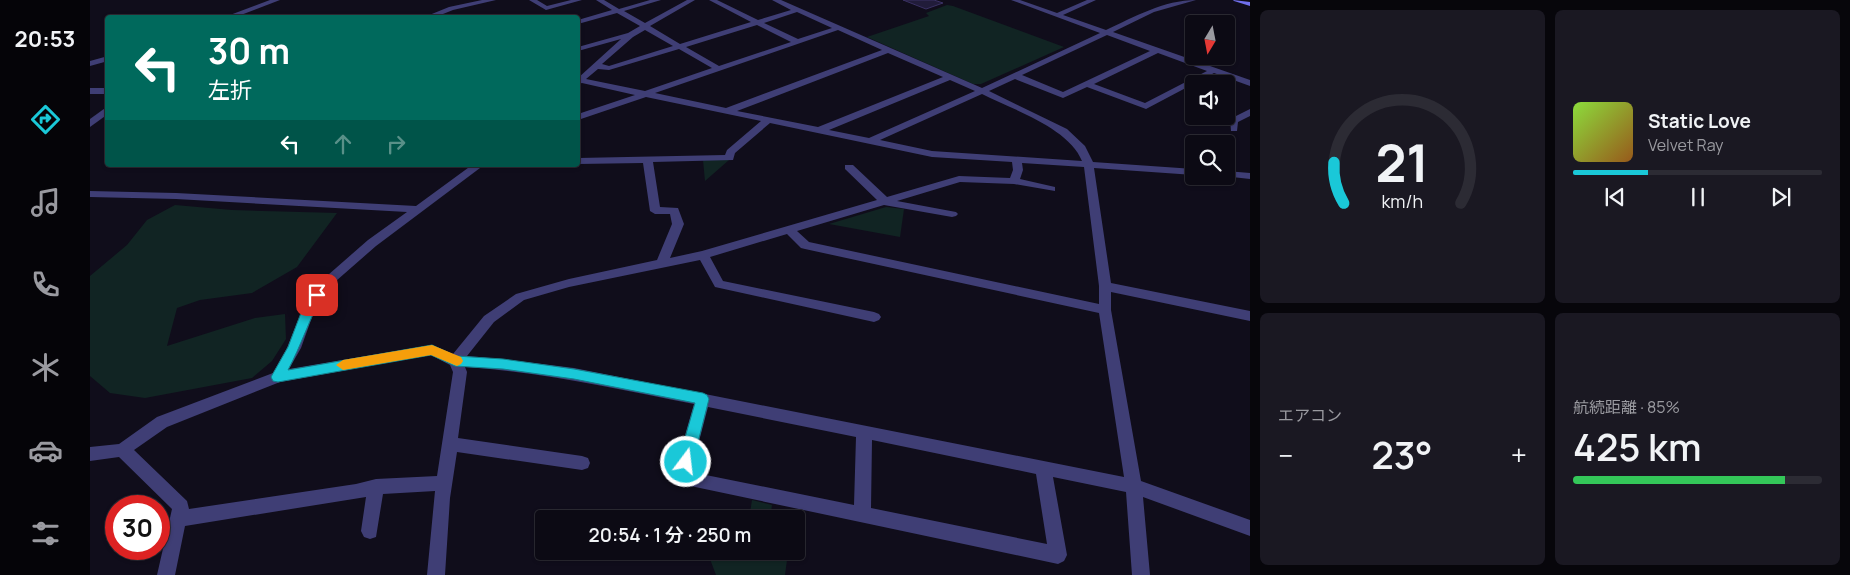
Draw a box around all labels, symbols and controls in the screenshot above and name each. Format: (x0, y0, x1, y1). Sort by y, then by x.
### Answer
north arrow (1185, 15, 1235, 65)
map controls (1185, 15, 1235, 185)
text: 20:53 (15, 24, 75, 54)
text: 30 m (208, 27, 290, 75)
icon: left (125, 35, 190, 100)
text: 左折 (208, 75, 252, 105)
button: sound (1185, 75, 1235, 125)
icon: directions (28, 102, 63, 137)
text: Static Love (1648, 108, 1751, 134)
text: 21 (1376, 127, 1429, 198)
icon: left (276, 130, 304, 158)
icon: ahead (329, 130, 357, 158)
icon: right (382, 130, 410, 158)
text: Velvet Ray (1648, 134, 1724, 156)
button: search (1185, 135, 1235, 185)
icon: previous (1601, 183, 1629, 211)
icon: pause (1684, 183, 1712, 211)
icon: next (1767, 183, 1795, 211)
icon: music (28, 185, 63, 220)
text: km/h (1382, 189, 1423, 213)
icon: phone (28, 267, 63, 302)
pin (296, 274, 338, 316)
icon: arrive (303, 281, 331, 309)
icon: climate (28, 350, 63, 385)
text: 航続距離 · 85% (1573, 396, 1680, 418)
text: エアコン (1278, 404, 1342, 426)
text: 425 km (1573, 420, 1701, 472)
text: 23° (1371, 428, 1433, 480)
icon: car (28, 433, 63, 468)
position arrow (659, 435, 711, 487)
text: − (1278, 436, 1293, 474)
text: + (1511, 436, 1527, 474)
speed limit sign: 30 (105, 495, 170, 560)
icon: filters (28, 516, 63, 551)
text: 20:54 · 1 分 · 250 m (589, 522, 751, 548)

